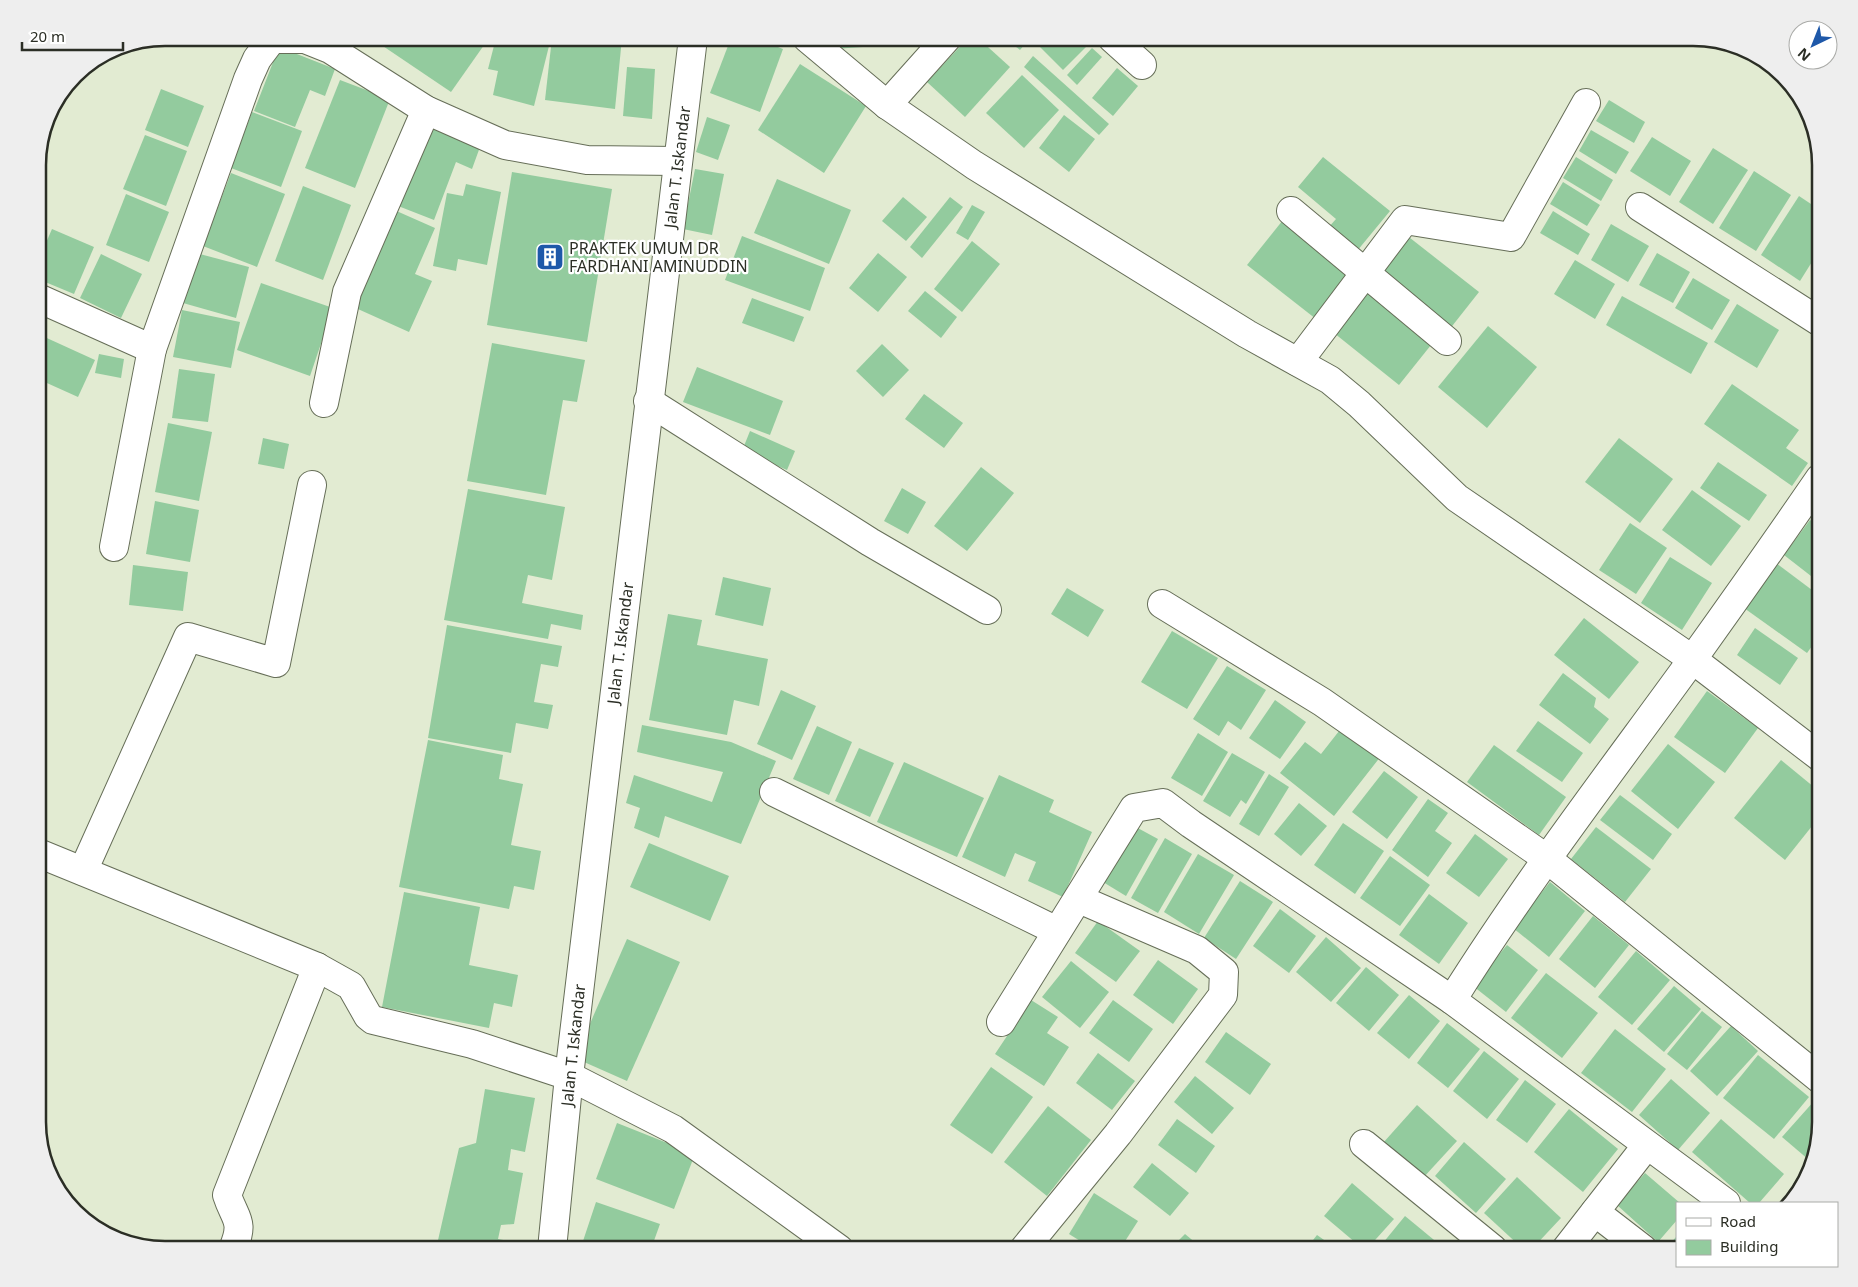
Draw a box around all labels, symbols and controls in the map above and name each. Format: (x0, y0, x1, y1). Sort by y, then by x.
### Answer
scale bar (22, 20, 124, 52)
north arrow (1788, 20, 1838, 70)
text: 20 m (30, 26, 65, 46)
text: N (1793, 44, 1814, 66)
street label: Jalan T. Iskandar (658, 104, 695, 231)
place label: PRAKTEK UMUM DR FARDHANI AMINUDDIN (569, 237, 748, 277)
building icon: PRAKTEK UMUM DR FARDHANI AMINUDDIN (535, 242, 565, 272)
street label: Jalan T. Iskandar (601, 580, 638, 707)
street label: Jalan T. Iskandar (555, 982, 590, 1109)
legend (1676, 1202, 1838, 1267)
text: Road (1720, 1211, 1756, 1231)
text: Building (1720, 1236, 1778, 1256)

